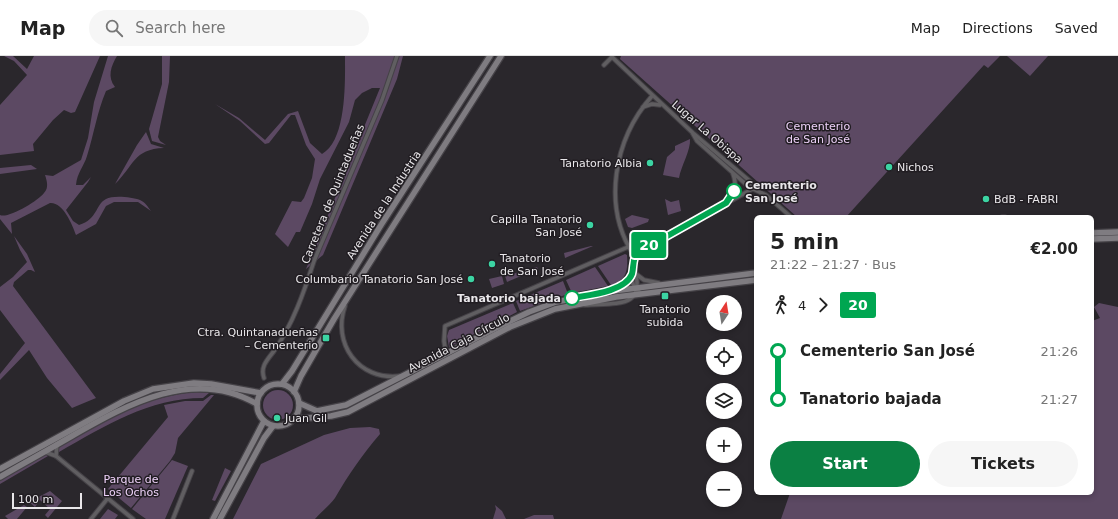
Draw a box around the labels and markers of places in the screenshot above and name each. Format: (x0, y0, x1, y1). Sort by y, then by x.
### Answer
place label: Tanatorio Albia (559, 157, 642, 170)
marker: Tanatorio Albia (645, 158, 655, 168)
place label: Nichos (897, 161, 934, 174)
marker: Nichos (884, 162, 894, 172)
place label: Cementerio San José (745, 179, 817, 205)
marker: Cementerio San José (726, 183, 742, 199)
place label: BdB - FABRI (994, 193, 1058, 206)
marker: BdB - FABRI (981, 194, 991, 204)
place label: Capilla Tanatorio San José (490, 213, 582, 239)
marker: Capilla Tanatorio San José (585, 220, 595, 230)
place label: Tanatorio de San José (499, 252, 564, 278)
marker: Tanatorio de San José (487, 259, 497, 269)
place label: Columbario Tanatorio San José (295, 273, 463, 286)
marker: Columbario Tanatorio San José (466, 274, 476, 284)
marker: Tanatorio bajada (564, 290, 580, 306)
marker: Tanatorio subida (660, 291, 670, 301)
place label: Tanatorio bajada (457, 292, 561, 305)
place label: Tanatorio subida (639, 303, 691, 329)
place label: Ctra. Quintanadueñas – Cementerio (197, 326, 318, 352)
marker: Ctra. Quintanadueñas – Cementerio (321, 333, 331, 343)
place label: Juan Gil (284, 412, 327, 425)
marker: Juan Gil (272, 413, 282, 423)

